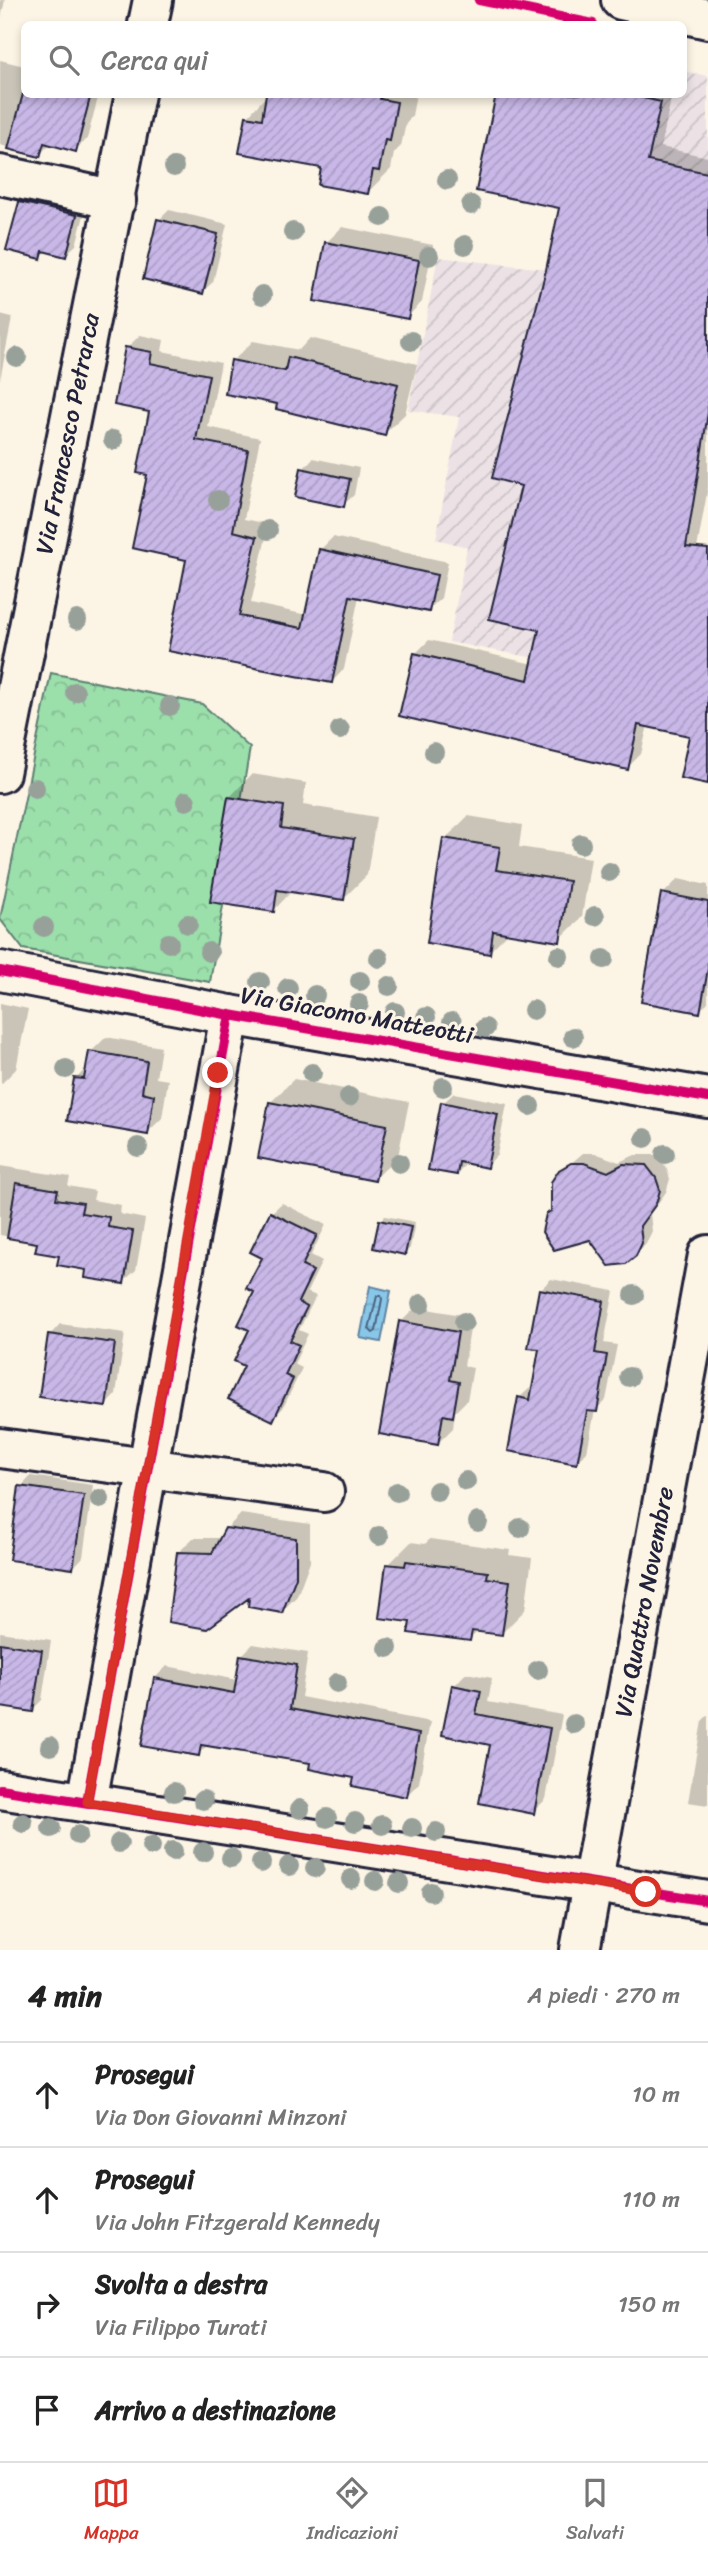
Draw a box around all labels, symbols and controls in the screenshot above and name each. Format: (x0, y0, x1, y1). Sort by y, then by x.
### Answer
search box (21, 21, 687, 98)
text: Cerca qui (101, 37, 208, 83)
icon: search (45, 41, 83, 79)
street label: Via Francesco Petrarca (23, 309, 112, 558)
street label: Via Giacomo Matteotti (237, 974, 478, 1056)
route end (202, 1057, 233, 1088)
street label: Via Quattro Novembre (602, 1483, 686, 1721)
route start (630, 1876, 661, 1907)
text: 4 min (28, 1969, 102, 2023)
text: A piedi · 270 m (527, 1975, 680, 2016)
text: Prosegui (95, 2051, 194, 2097)
text: 10 m (632, 2074, 680, 2115)
icon: ahead (28, 2076, 66, 2114)
text: Via Don Giovanni Minzoni (95, 2097, 346, 2138)
text: Prosegui (95, 2156, 194, 2202)
text: 110 m (622, 2179, 680, 2220)
icon: ahead (28, 2181, 66, 2219)
text: Via John Fitzgerald Kennedy (95, 2202, 380, 2243)
text: Svolta a destra (95, 2261, 267, 2307)
text: 150 m (618, 2284, 680, 2325)
icon: right (28, 2286, 66, 2324)
text: Via Filippo Turati (95, 2307, 267, 2348)
text: Arrivo a destinazione (95, 2387, 336, 2433)
icon: arrive (28, 2391, 66, 2429)
tab: Mappa (84, 2474, 139, 2549)
tab: Indicazioni (307, 2474, 398, 2549)
tab: Salvati (566, 2474, 624, 2549)

